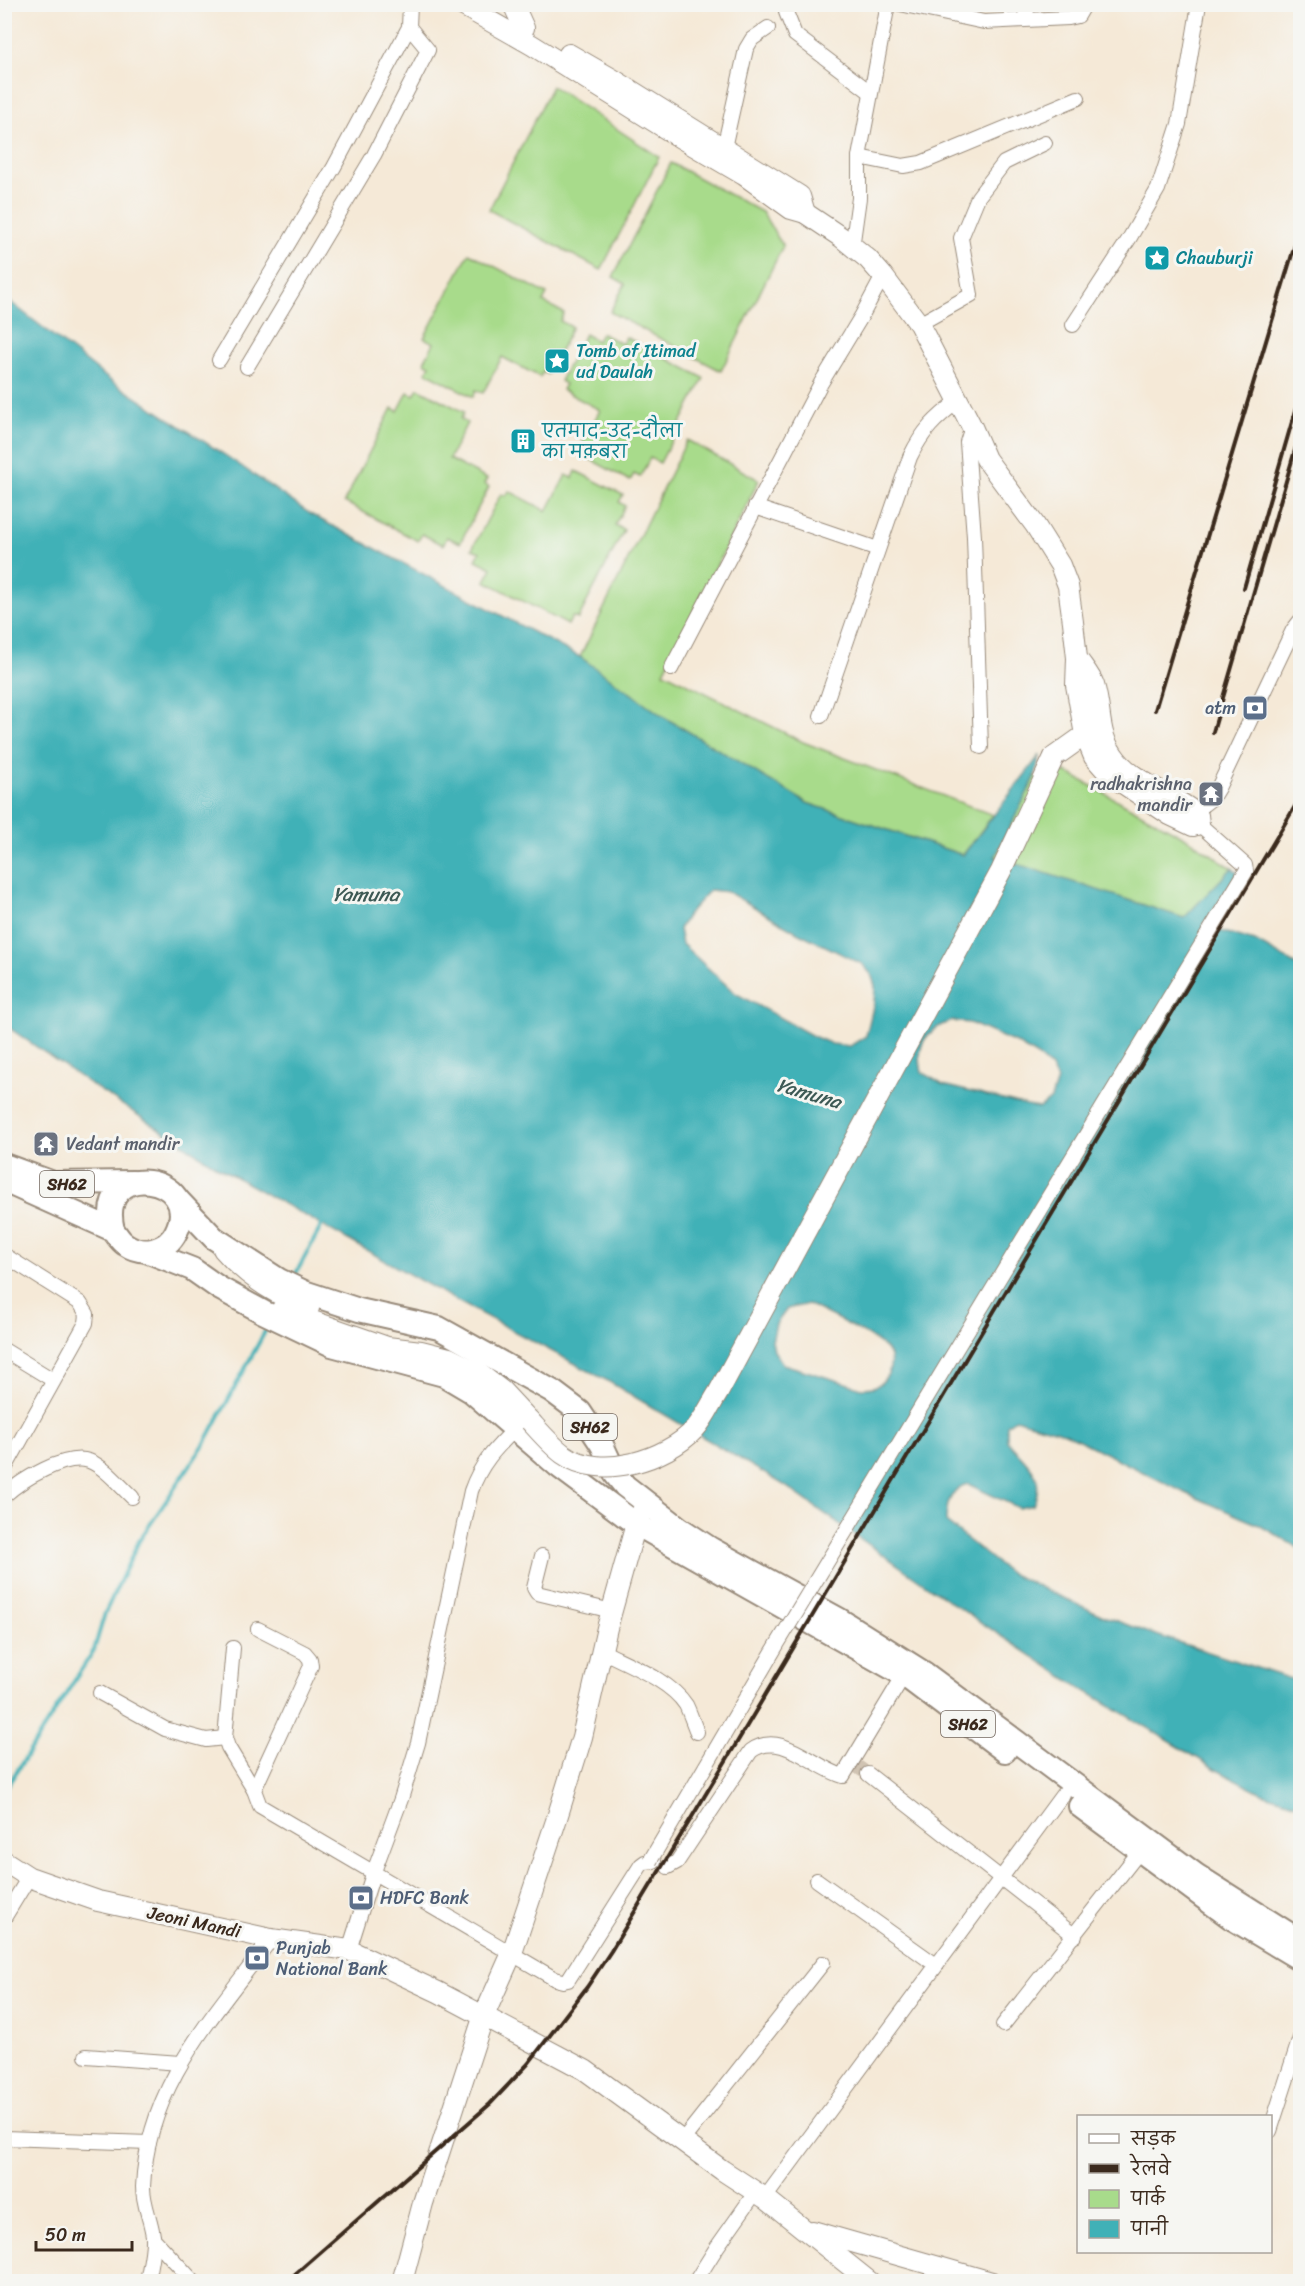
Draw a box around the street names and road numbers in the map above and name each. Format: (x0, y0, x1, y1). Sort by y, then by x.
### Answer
road number: SH62 (40, 1171, 94, 1197)
road number: SH62 (563, 1414, 617, 1440)
road number: SH62 (941, 1711, 995, 1737)
street label: Jeoni Mandi (143, 1896, 245, 1948)

